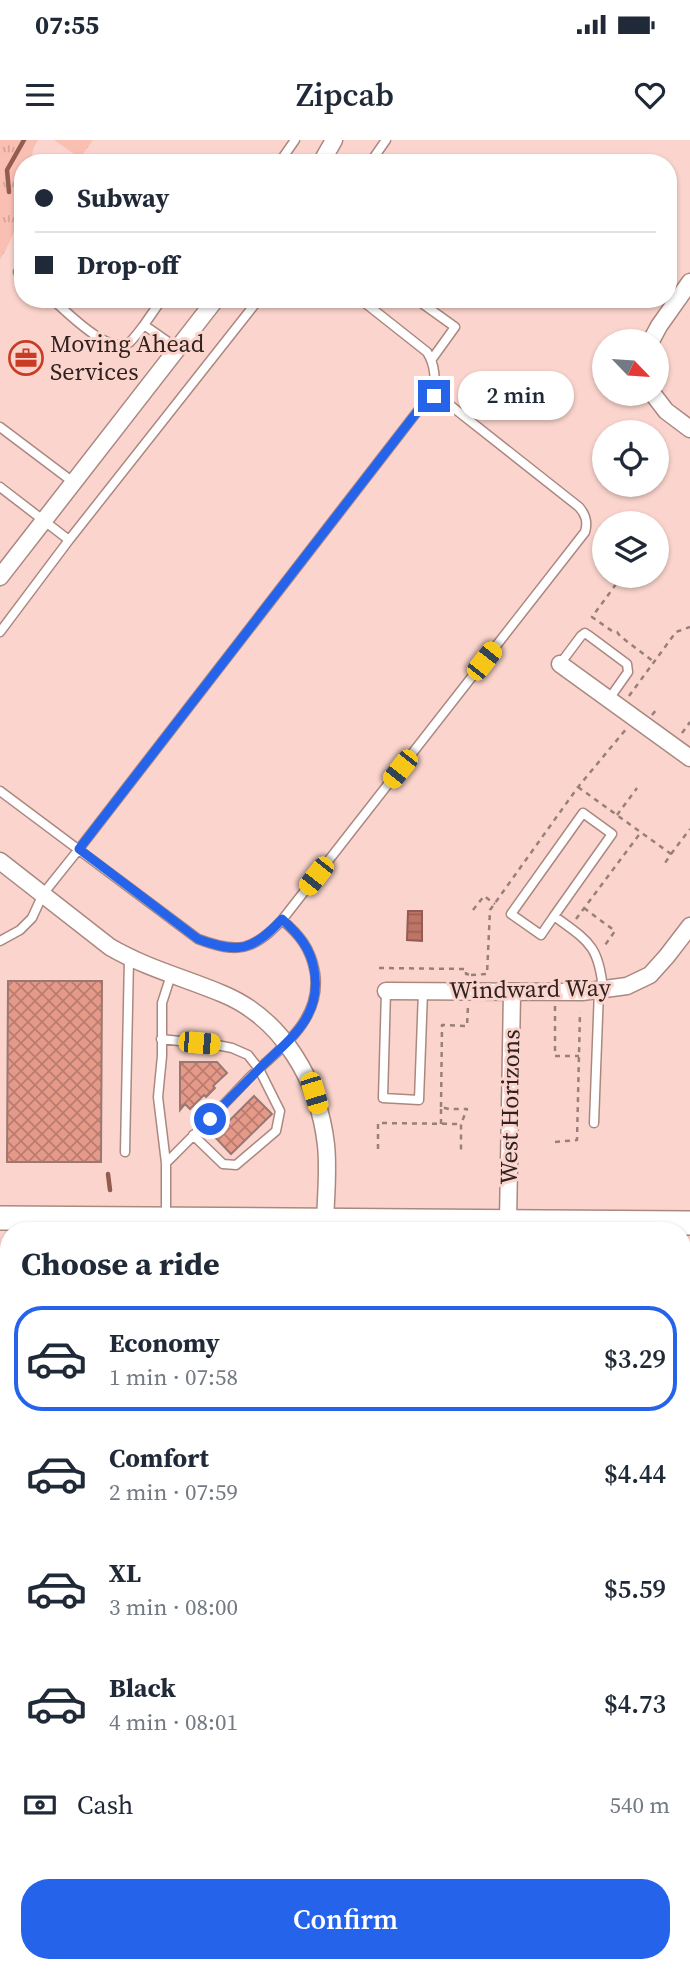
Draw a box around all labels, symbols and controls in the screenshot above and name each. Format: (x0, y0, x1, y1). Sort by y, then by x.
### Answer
text: 07:55 (35, 7, 99, 43)
text: Zipcab (296, 73, 394, 117)
icon: menu (21, 76, 59, 114)
icon: heart (631, 76, 669, 114)
text: Subway (77, 180, 169, 216)
text: Drop-off (77, 247, 179, 283)
place label: Moving Ahead Services (50, 327, 205, 388)
north arrow (592, 329, 668, 406)
map controls (592, 329, 669, 588)
office icon: Moving Ahead Services (7, 339, 45, 377)
callout: 2 min (458, 372, 574, 420)
text: 2 min (486, 379, 546, 411)
route end (418, 380, 450, 412)
button: locate (592, 420, 669, 497)
button: layers (592, 511, 669, 588)
car (463, 638, 506, 684)
car (379, 746, 422, 792)
car (295, 853, 338, 899)
street label: Windward Way (449, 971, 612, 1006)
street label: West Horizons (492, 1029, 527, 1185)
car (178, 1031, 221, 1055)
car (298, 1070, 331, 1116)
route start (194, 1103, 226, 1135)
text: Choose a ride (21, 1242, 220, 1286)
text: Economy (109, 1325, 220, 1361)
icon: car (25, 1327, 88, 1390)
text: $3.29 (604, 1341, 666, 1377)
text: 1 min · 07:58 (109, 1361, 238, 1393)
text: Comfort (109, 1440, 209, 1476)
icon: car (25, 1442, 88, 1505)
text: $4.44 (604, 1456, 666, 1492)
text: 2 min · 07:59 (109, 1476, 238, 1508)
text: XL (109, 1555, 141, 1591)
icon: car (25, 1557, 88, 1620)
text: $5.59 (604, 1571, 666, 1607)
text: 3 min · 08:00 (109, 1591, 238, 1623)
text: Black (109, 1670, 176, 1706)
icon: car (25, 1672, 88, 1735)
text: $4.73 (604, 1686, 666, 1722)
text: 4 min · 08:01 (109, 1706, 238, 1738)
icon: cash (21, 1786, 59, 1824)
text: Cash (77, 1787, 133, 1823)
text: 540 m (609, 1789, 670, 1821)
button: Confirm (21, 1879, 670, 1959)

